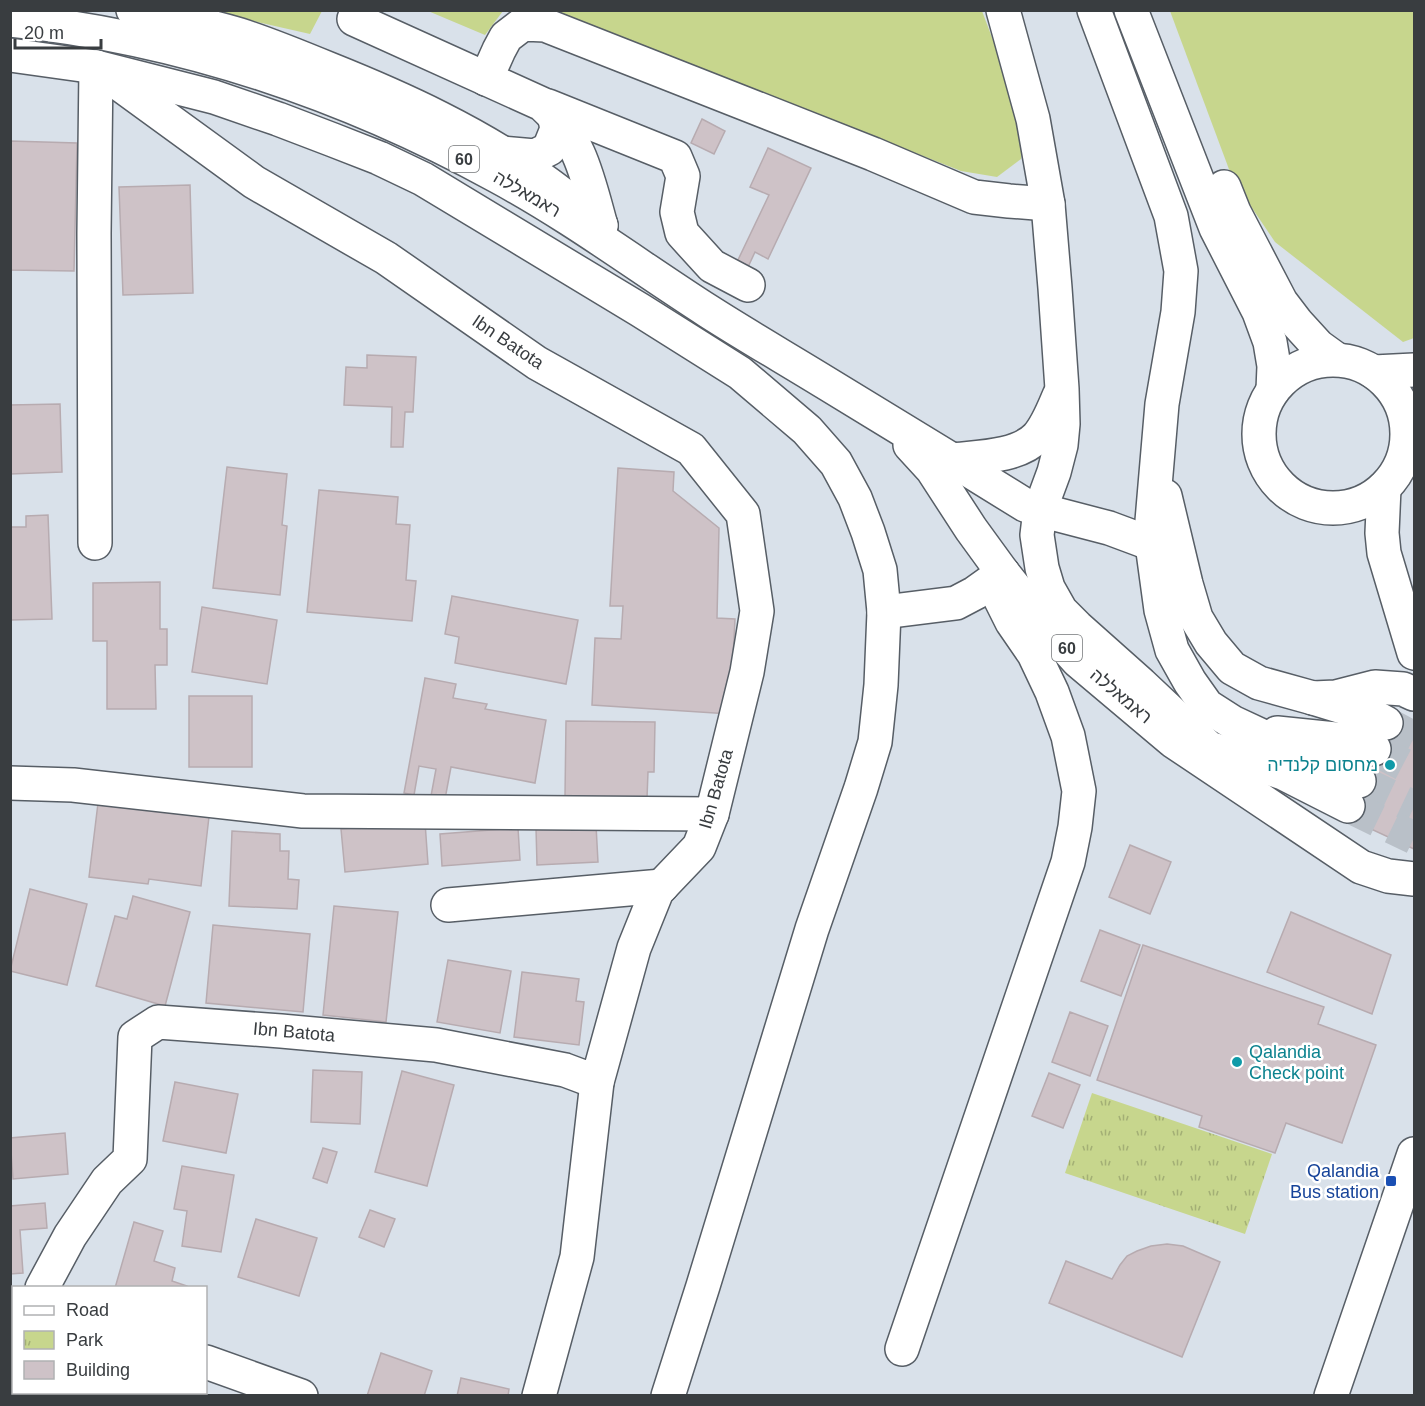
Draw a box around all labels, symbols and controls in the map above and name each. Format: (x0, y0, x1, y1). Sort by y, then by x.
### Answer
scale bar (15, 12, 100, 50)
text: 20 m (24, 23, 64, 43)
road number: 60 (449, 146, 479, 172)
street label: ראמאללה (490, 167, 564, 221)
street label: Ibn Batota (468, 311, 548, 374)
road number: 60 (1052, 635, 1082, 661)
street label: ראמאללה (1086, 665, 1156, 727)
street label: Ibn Batota (695, 746, 737, 831)
place label: מחסום קלנדיה (1267, 755, 1378, 775)
marker: מחסום קלנדיה (1383, 758, 1397, 772)
street label: Ibn Batota (252, 1018, 337, 1046)
place label: Qalandia Check point (1249, 1042, 1344, 1083)
marker: Qalandia Check point (1230, 1055, 1244, 1069)
place label: Qalandia Bus station (1290, 1161, 1380, 1202)
marker: Qalandia Bus station (1384, 1174, 1398, 1188)
legend (12, 1286, 207, 1394)
text: Road (66, 1300, 109, 1320)
text: Park (66, 1330, 104, 1350)
text: Building (66, 1360, 130, 1380)

